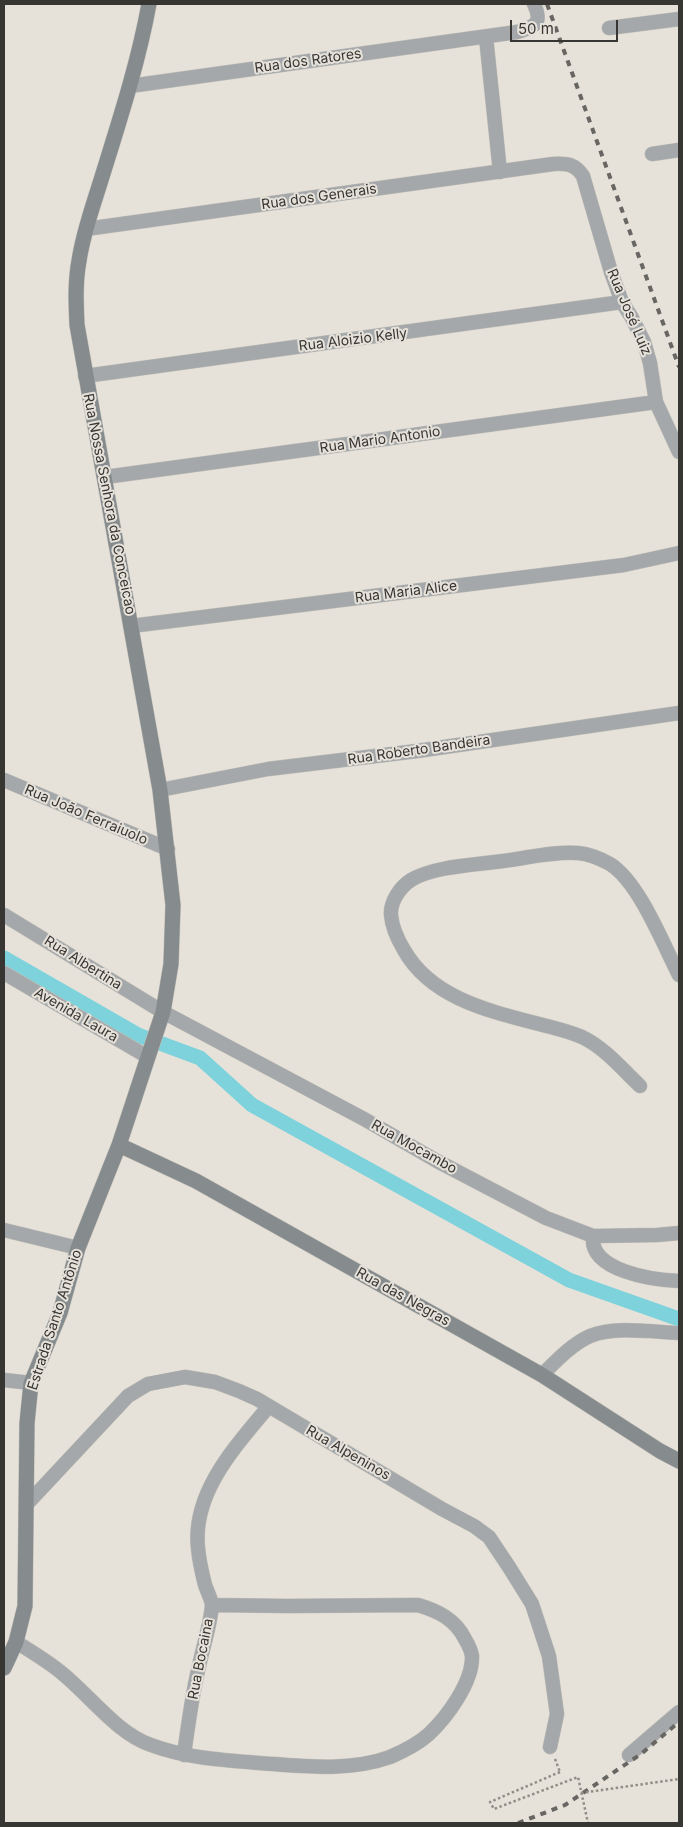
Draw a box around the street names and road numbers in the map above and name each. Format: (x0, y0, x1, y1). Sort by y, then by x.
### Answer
street label: Rua dos Ratores (254, 45, 362, 77)
street label: Rua dos Generais (260, 181, 378, 213)
street label: Rua José Luiz (603, 266, 655, 358)
street label: Rua Aloizio Kelly (298, 325, 408, 355)
street label: Rua Nossa Senhora da Conceicao (79, 392, 139, 616)
street label: Rua Mario Antonio (319, 423, 441, 457)
street label: Rua Maria Alice (354, 577, 458, 607)
street label: Rua Roberto Bandeira (347, 732, 491, 768)
street label: Rua João Ferraiuolo (22, 781, 150, 849)
street label: Rua Albertina (41, 932, 125, 994)
street label: Avenida Laura (31, 984, 121, 1046)
street label: Rua Mocambo (368, 1117, 460, 1177)
street label: Estrada Santo Antônio (24, 1248, 86, 1392)
street label: Rua das Negras (353, 1264, 453, 1330)
street label: Rua Alpeninos (303, 1422, 393, 1484)
street label: Rua Bocaina (185, 1617, 217, 1701)

